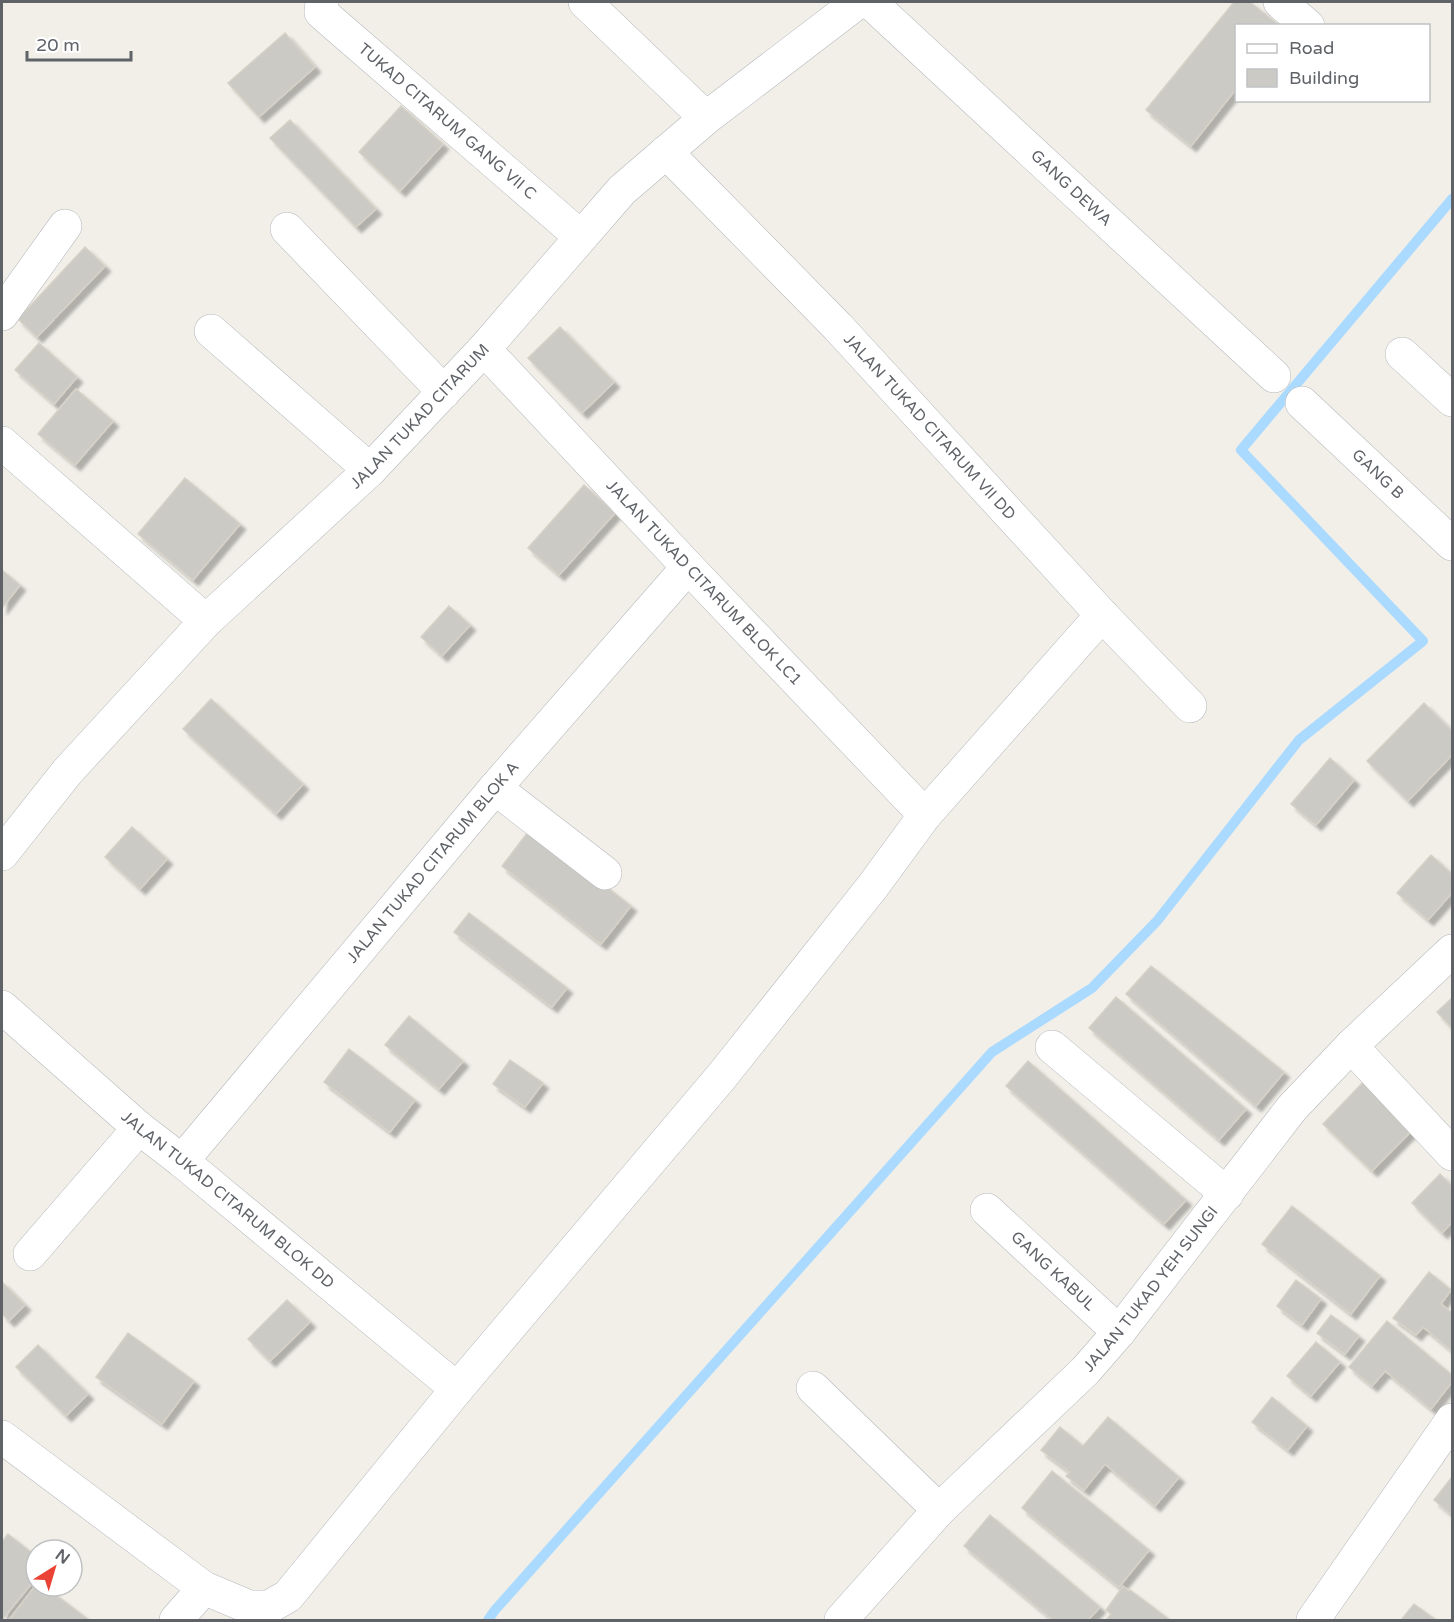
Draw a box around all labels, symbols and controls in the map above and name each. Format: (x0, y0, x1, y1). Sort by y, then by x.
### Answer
scale bar (27, 24, 130, 62)
legend (1235, 24, 1430, 102)
text: 20 m (36, 34, 80, 56)
text: Road (1289, 37, 1334, 59)
street label: TUKAD CITARUM GANG VII C (354, 39, 540, 204)
text: Building (1289, 67, 1359, 89)
street label: GANG DEWA (1026, 146, 1116, 231)
street label: JALAN TUKAD CITARUM VII DD (839, 330, 1020, 524)
street label: JALAN TUKAD CITARUM (346, 340, 494, 493)
street label: GANG B (1347, 445, 1408, 504)
street label: JALAN TUKAD CITARUM BLOK LC1 (602, 476, 806, 690)
street label: JALAN TUKAD CITARUM BLOK A (342, 757, 523, 967)
street label: JALAN TUKAD CITARUM BLOK DD (117, 1107, 338, 1293)
street label: JALAN TUKAD YEH SUNGI (1079, 1202, 1222, 1376)
street label: GANG KABUL (1007, 1227, 1100, 1315)
north arrow (24, 1538, 84, 1598)
text: N (51, 1545, 74, 1569)

